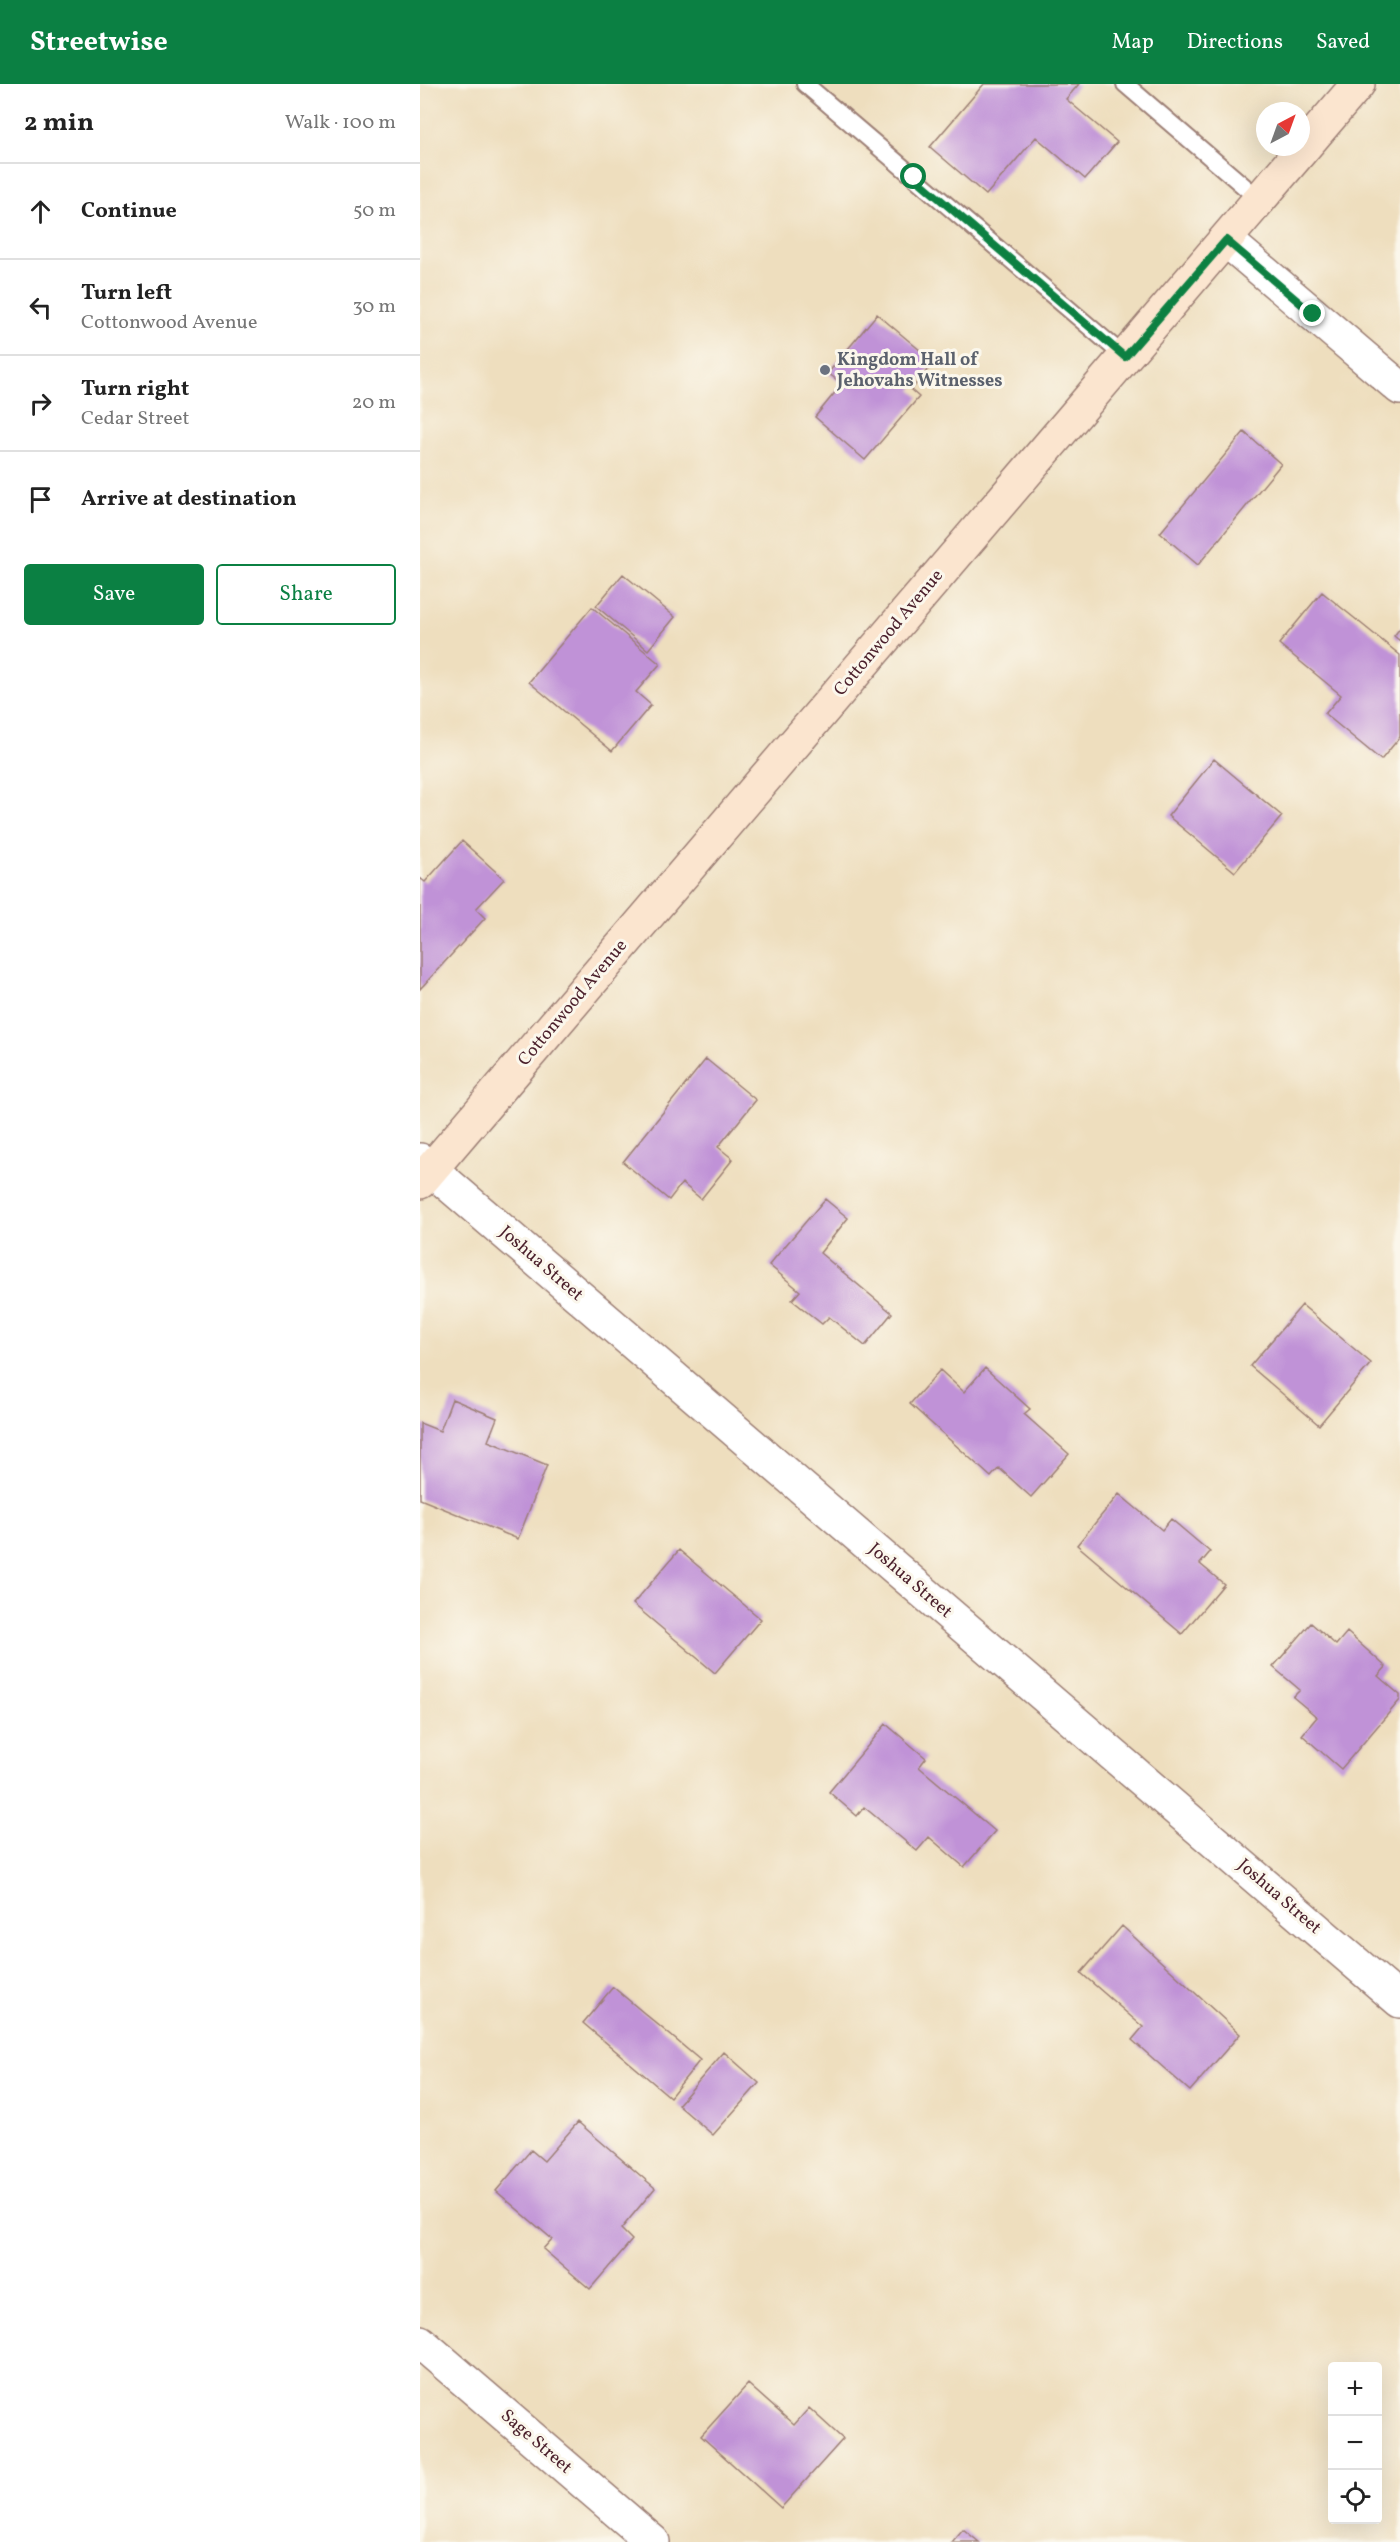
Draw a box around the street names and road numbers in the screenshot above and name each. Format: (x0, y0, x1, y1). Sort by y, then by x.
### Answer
street label: Cottonwood Avenue (828, 564, 950, 702)
street label: Cottonwood Avenue (512, 934, 634, 1072)
street label: Joshua Street (494, 1221, 588, 1307)
street label: Joshua Street (863, 1538, 957, 1624)
street label: Joshua Street (1232, 1854, 1326, 1940)
street label: Sage Street (495, 2404, 577, 2480)

